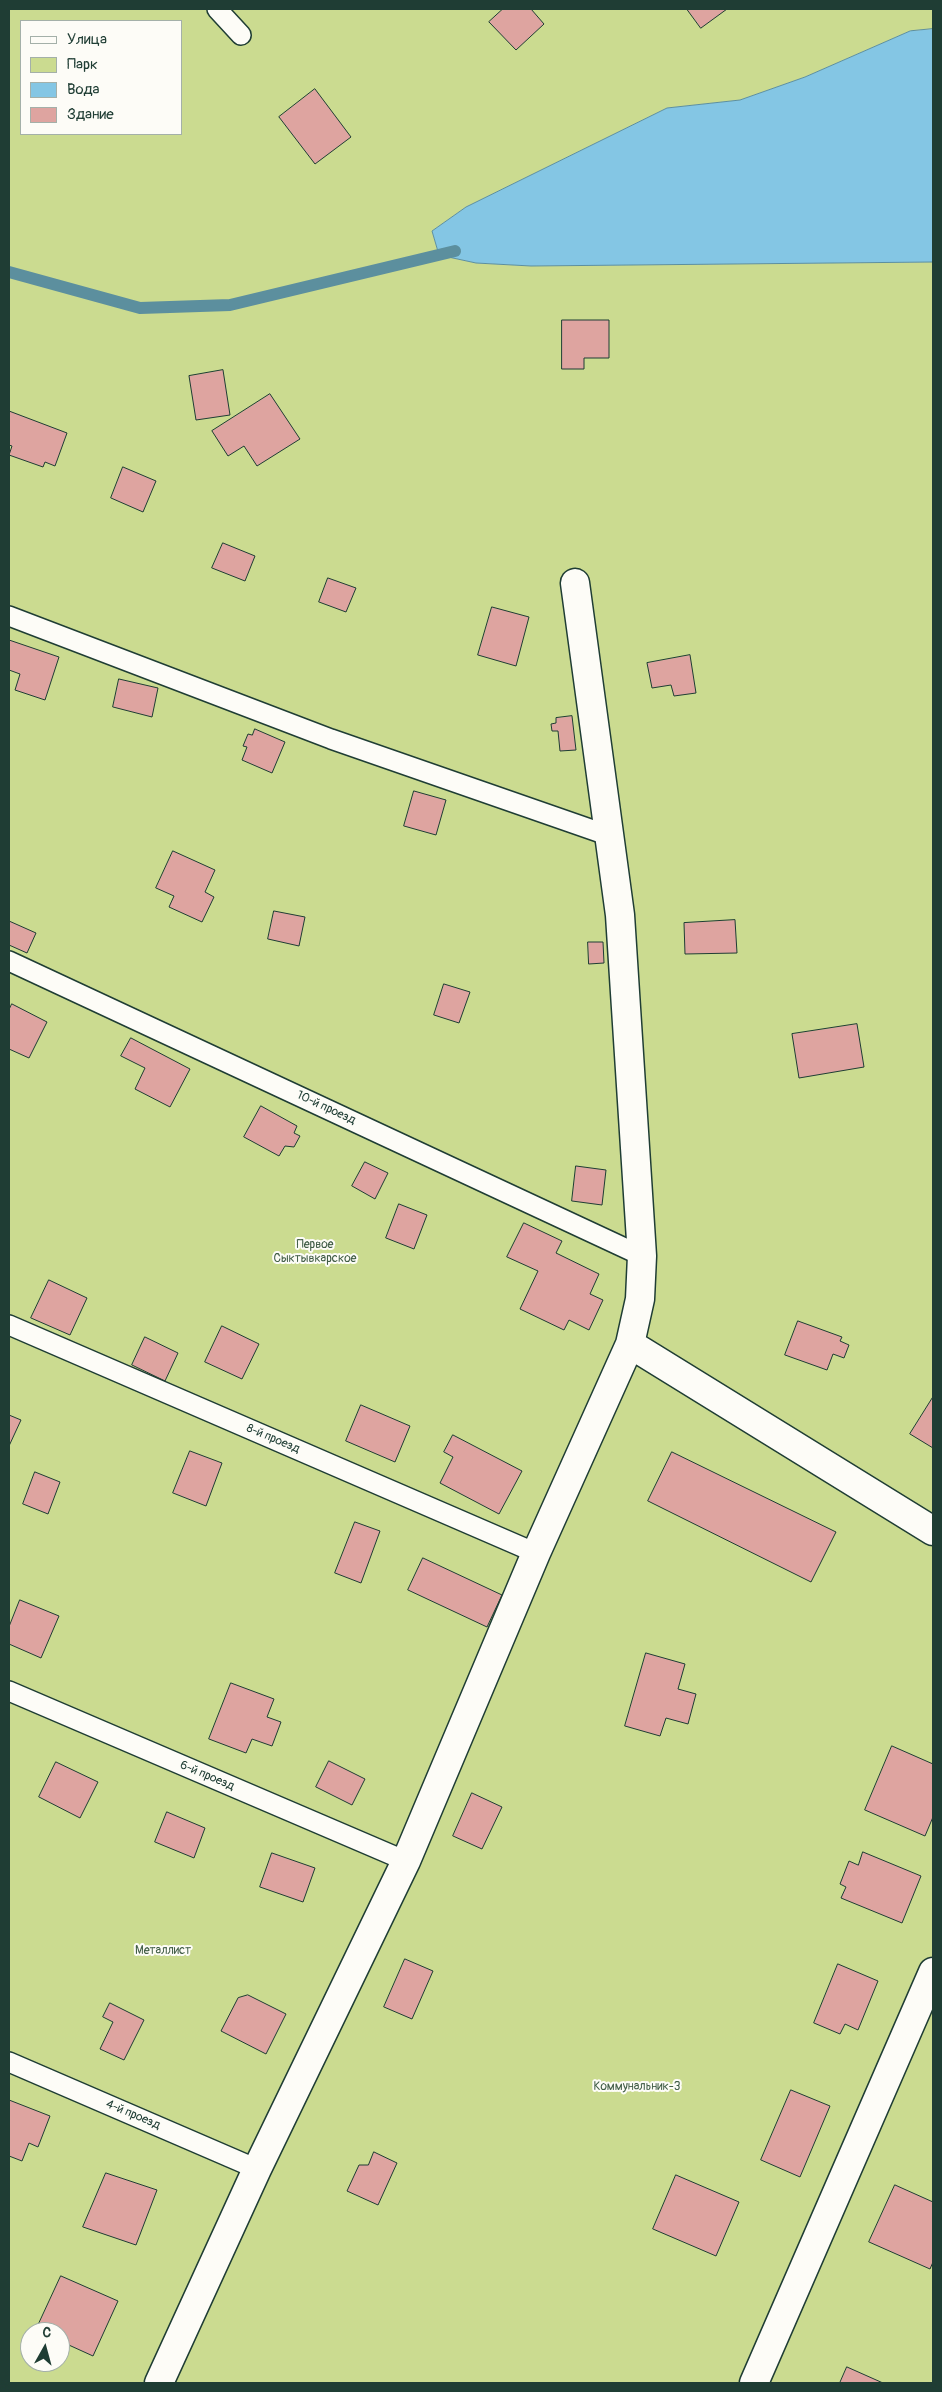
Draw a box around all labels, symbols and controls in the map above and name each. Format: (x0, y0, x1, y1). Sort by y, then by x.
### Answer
legend (20, 20, 182, 135)
text: Улица (67, 30, 107, 49)
text: Парк (67, 55, 98, 74)
text: Вода (67, 80, 100, 99)
text: Здание (67, 105, 114, 124)
street label: 10-й проезд (294, 1088, 358, 1128)
park label: Первое Сыктывкарское (273, 1238, 357, 1266)
street label: 8-й проезд (244, 1421, 302, 1457)
street label: 6-й проезд (178, 1758, 236, 1794)
park label: Металлист (135, 1944, 191, 1958)
park label: Коммунальник-3 (593, 2080, 681, 2094)
street label: 4-й проезд (104, 2097, 162, 2133)
north arrow (20, 2322, 70, 2372)
text: С (41, 2324, 52, 2342)

